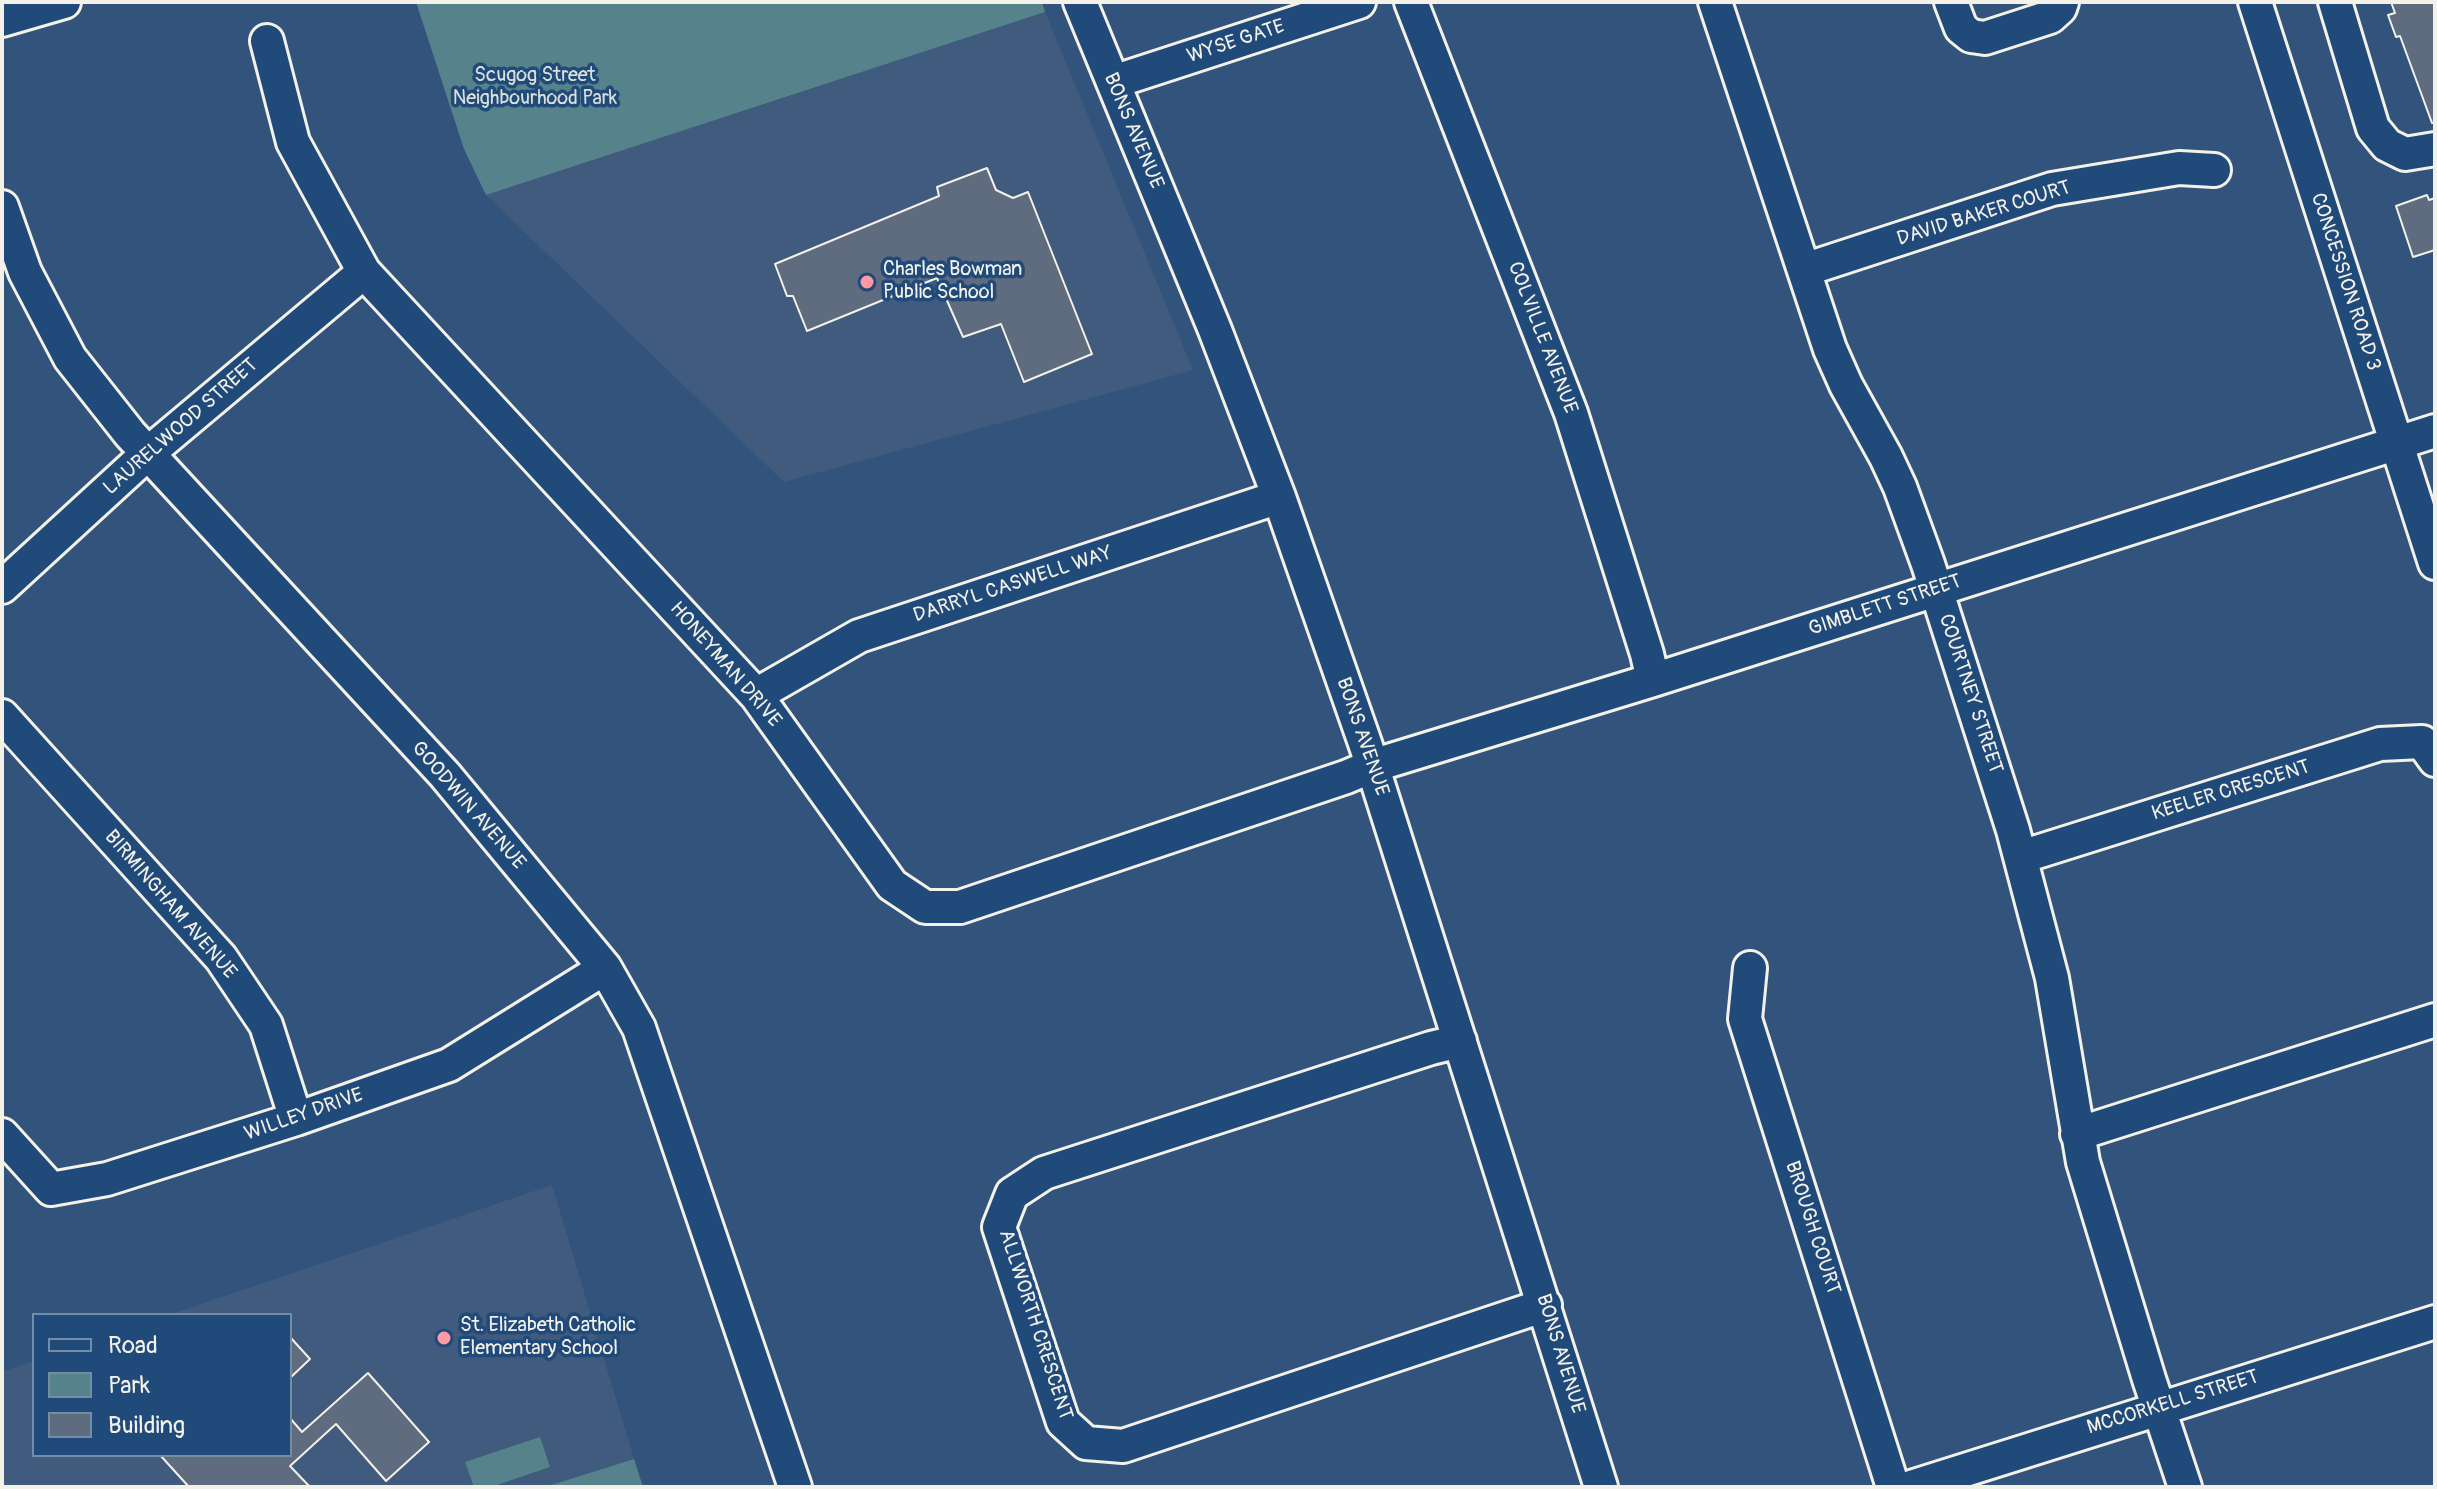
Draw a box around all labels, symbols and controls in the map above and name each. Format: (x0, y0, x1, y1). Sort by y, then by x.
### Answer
street label: WYSE GATE (1184, 15, 1288, 69)
park label: Scugog Street Neighbourhood Park (453, 64, 617, 111)
street label: BONS AVENUE (1098, 69, 1168, 193)
street label: DAVID BAKER COURT (1894, 176, 2074, 252)
street label: CONCESSION ROAD 3 (2305, 190, 2385, 374)
place label: Charles Bowman Public School (883, 258, 1022, 305)
street label: COLVILLE AVENUE (1502, 259, 1582, 417)
marker: Charles Bowman Public School (858, 273, 876, 291)
street label: LAURELWOOD STREET (99, 354, 263, 500)
street label: DARRYL CASWELL WAY (910, 541, 1116, 629)
street label: GIMBLETT STREET (1806, 570, 1964, 642)
street label: HONEYMAN DRIVE (664, 597, 786, 733)
street label: COURTNEY STREET (1933, 611, 2007, 777)
street label: BONS AVENUE (1330, 675, 1394, 799)
street label: GOODWIN AVENUE (406, 737, 530, 875)
street label: KEELER CRESCENT (2149, 756, 2313, 826)
street label: BIRMINGHAM AVENUE (99, 826, 241, 984)
street label: WILLEY DRIVE (242, 1084, 366, 1146)
street label: BROUGH COURT (1779, 1158, 1845, 1298)
street label: ALLWORTH CRESCENT (993, 1227, 1077, 1423)
street label: BONS AVENUE (1530, 1291, 1590, 1417)
legend (32, 1313, 292, 1457)
place label: St. Elizabeth Catholic Elementary School (460, 1314, 636, 1361)
marker: St. Elizabeth Catholic Elementary School (435, 1329, 453, 1347)
text: Road (108, 1331, 158, 1360)
street label: MCCORKELL STREET (2084, 1365, 2262, 1441)
text: Park (108, 1371, 150, 1400)
text: Building (108, 1411, 185, 1440)

